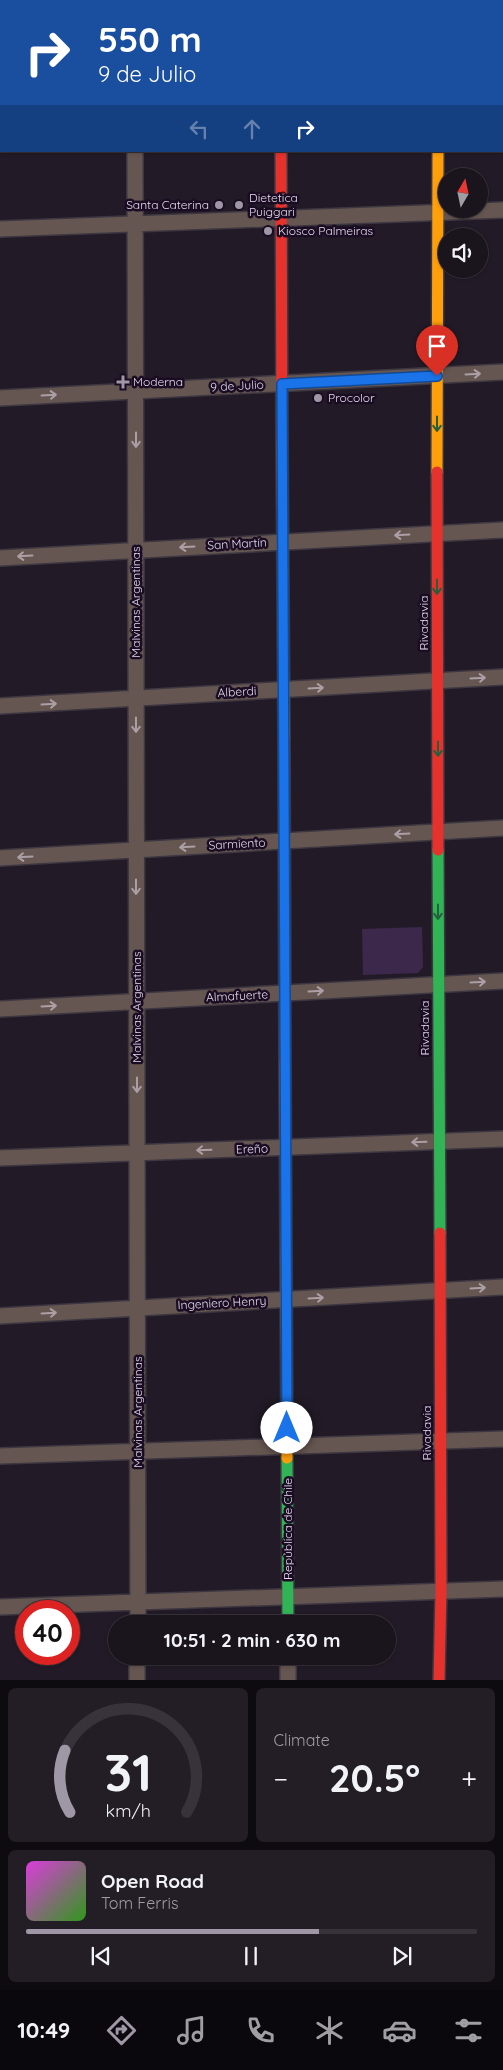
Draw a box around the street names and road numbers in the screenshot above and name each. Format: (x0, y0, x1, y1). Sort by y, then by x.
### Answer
street label: 9 de Julio (210, 377, 264, 394)
street label: San Martín (207, 534, 267, 553)
street label: Malvinas Argentinas (128, 546, 143, 658)
street label: Rivadavia (416, 596, 431, 650)
street label: Alberdi (217, 683, 257, 700)
street label: Sarmiento (208, 835, 266, 852)
street label: Malvinas Argentinas (129, 951, 144, 1063)
street label: Almafuerte (206, 986, 269, 1005)
street label: Rivadavia (417, 1001, 432, 1055)
street label: Ereño (236, 1140, 268, 1157)
street label: Ingeniero Henry (177, 1293, 267, 1312)
street label: Malvinas Argentinas (130, 1356, 145, 1468)
street label: Rivadavia (419, 1406, 434, 1460)
street label: República de Chile (280, 1478, 295, 1580)

